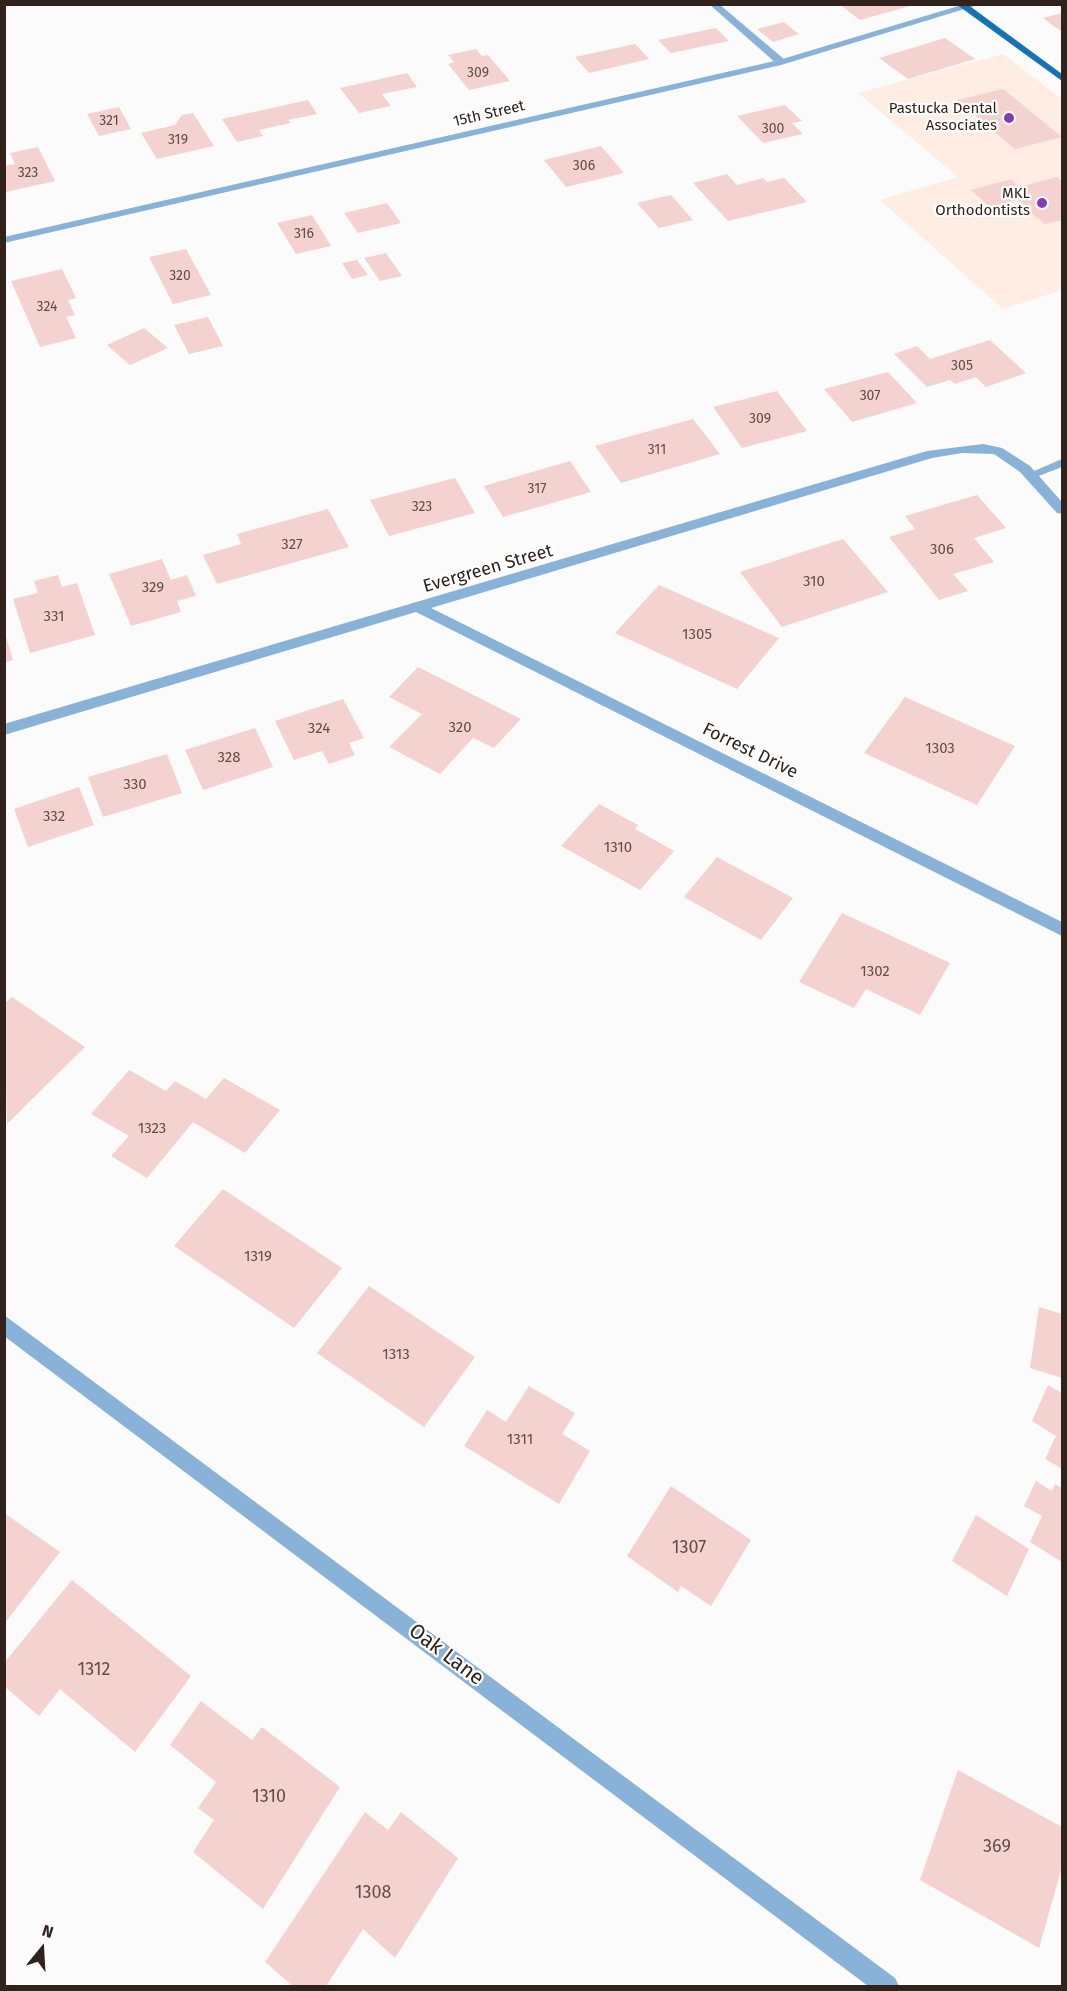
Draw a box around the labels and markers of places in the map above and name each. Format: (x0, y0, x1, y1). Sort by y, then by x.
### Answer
place label: Pastucka Dental Associates (889, 100, 997, 135)
marker: Pastucka Dental Associates (1002, 111, 1016, 125)
place label: MKL Orthodontists (935, 185, 1030, 220)
marker: MKL Orthodontists (1035, 196, 1049, 210)

